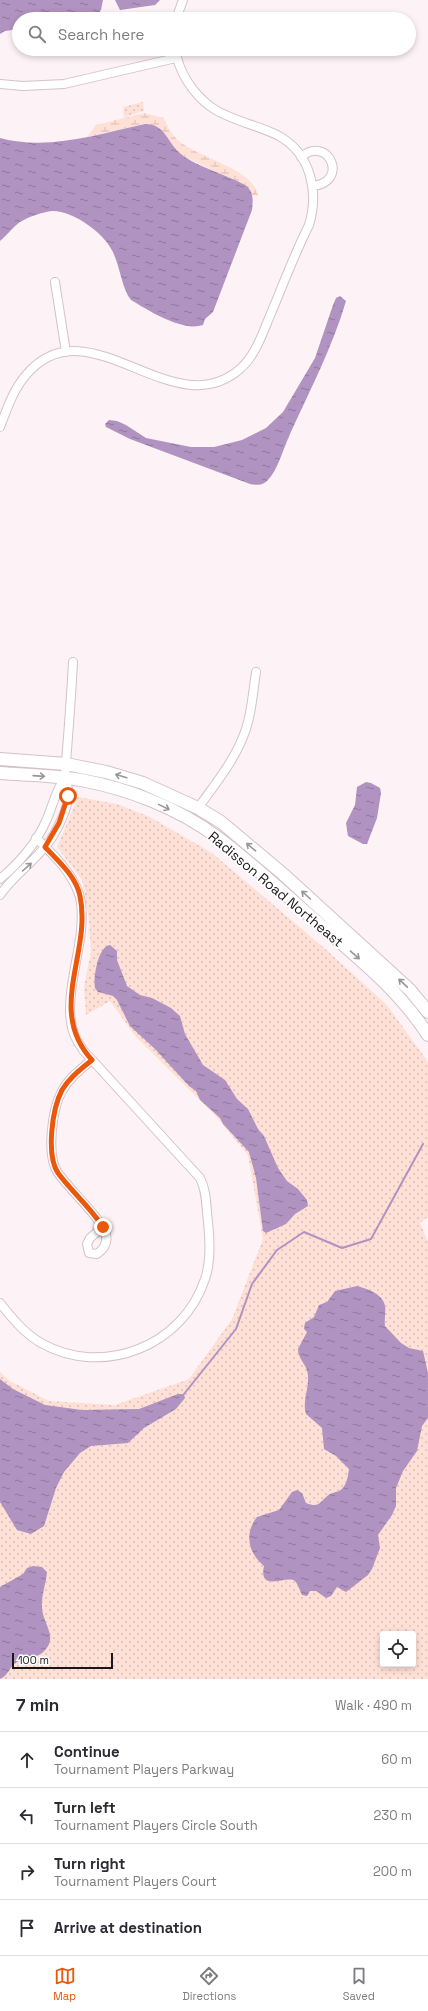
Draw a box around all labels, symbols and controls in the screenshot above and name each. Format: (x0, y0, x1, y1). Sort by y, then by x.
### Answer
search box (12, 12, 416, 56)
icon: search (26, 23, 48, 45)
text: Search here (58, 25, 144, 44)
one-way arrow (32, 772, 45, 779)
one-way arrow (115, 772, 128, 779)
route start (59, 787, 77, 805)
one-way arrow (158, 804, 170, 811)
street label: Radisson Road Northeast (205, 827, 347, 951)
one-way arrow (246, 843, 256, 852)
one-way arrow (22, 863, 32, 872)
one-way arrow (301, 891, 312, 900)
one-way arrow (349, 950, 359, 959)
one-way arrow (398, 978, 408, 987)
route end (94, 1218, 112, 1236)
map controls (380, 1631, 416, 1667)
button: locate (380, 1631, 416, 1667)
scale bar (12, 1651, 113, 1670)
text: 100 m (18, 1653, 49, 1667)
text: 7 min (16, 1694, 59, 1716)
text: Walk · 490 m (335, 1697, 412, 1714)
text: Continue (54, 1742, 120, 1761)
icon: ahead (16, 1749, 38, 1771)
text: 60 m (381, 1751, 412, 1768)
text: Tournament Players Parkway (54, 1761, 234, 1778)
text: Turn left (54, 1798, 116, 1817)
icon: left (16, 1805, 38, 1827)
text: 230 m (374, 1807, 412, 1824)
text: Tournament Players Circle South (54, 1817, 258, 1834)
text: Turn right (54, 1854, 125, 1873)
icon: right (16, 1861, 38, 1883)
text: 200 m (373, 1863, 412, 1880)
text: Tournament Players Court (54, 1873, 217, 1890)
icon: arrive (16, 1917, 38, 1939)
text: Arrive at destination (54, 1918, 202, 1937)
tab: Map (53, 1965, 76, 2003)
tab: Directions (182, 1965, 236, 2003)
tab: Saved (343, 1965, 375, 2003)

